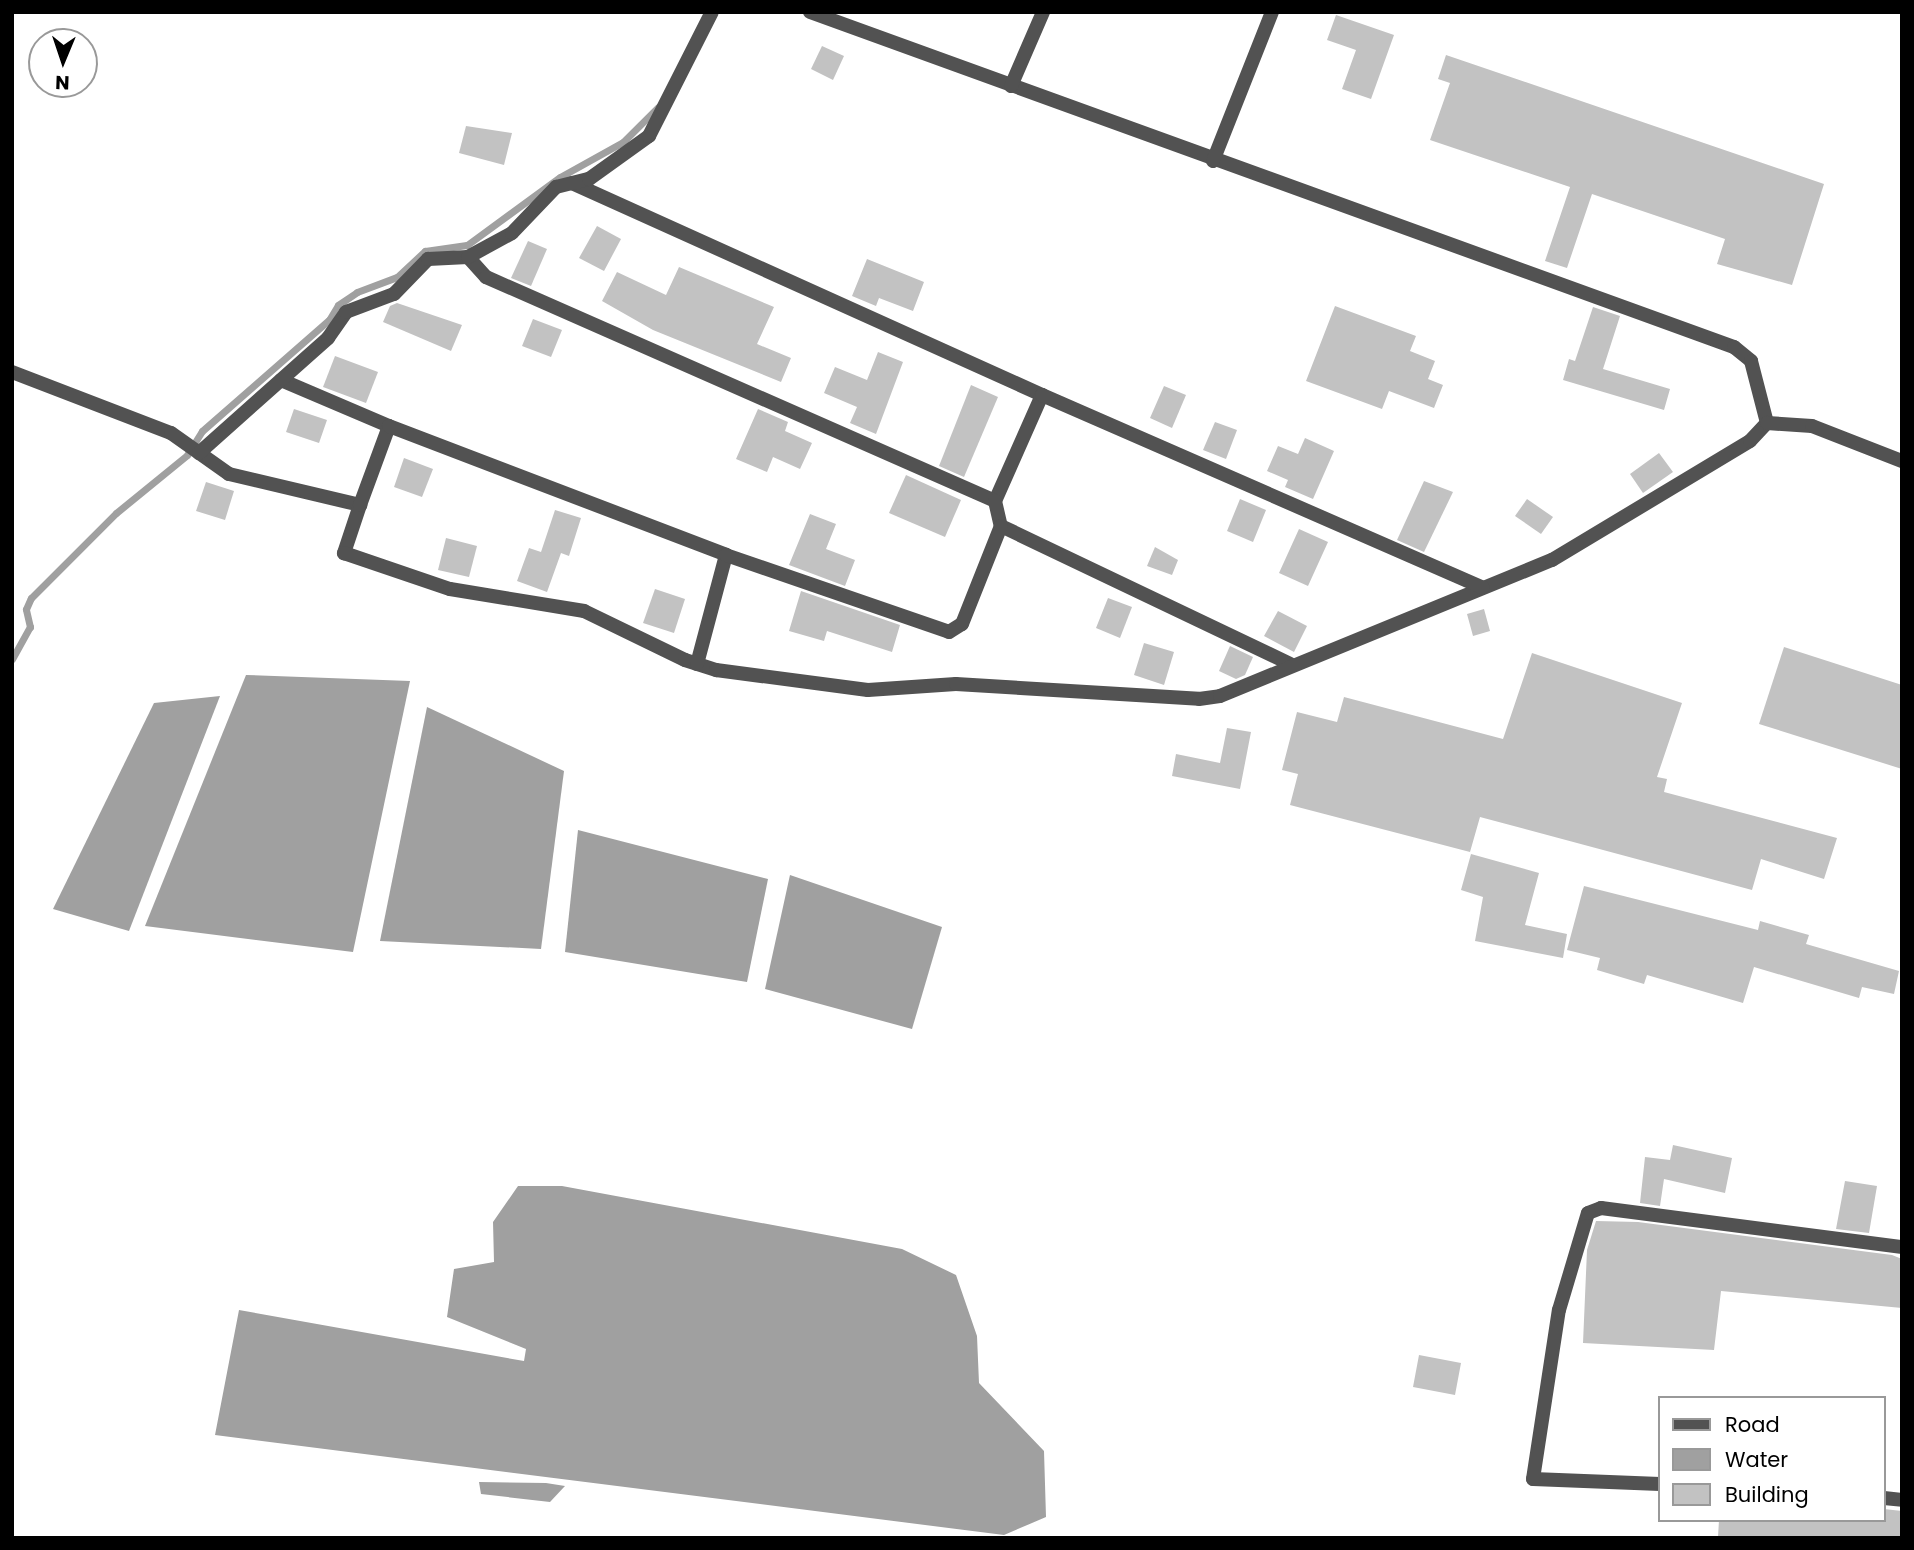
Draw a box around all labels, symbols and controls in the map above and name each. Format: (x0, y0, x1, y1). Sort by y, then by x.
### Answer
north arrow (28, 28, 98, 98)
text: N (55, 69, 70, 96)
legend (1658, 1396, 1886, 1522)
text: Road (1725, 1410, 1780, 1439)
text: Water (1725, 1445, 1788, 1474)
text: Building (1725, 1480, 1809, 1509)

